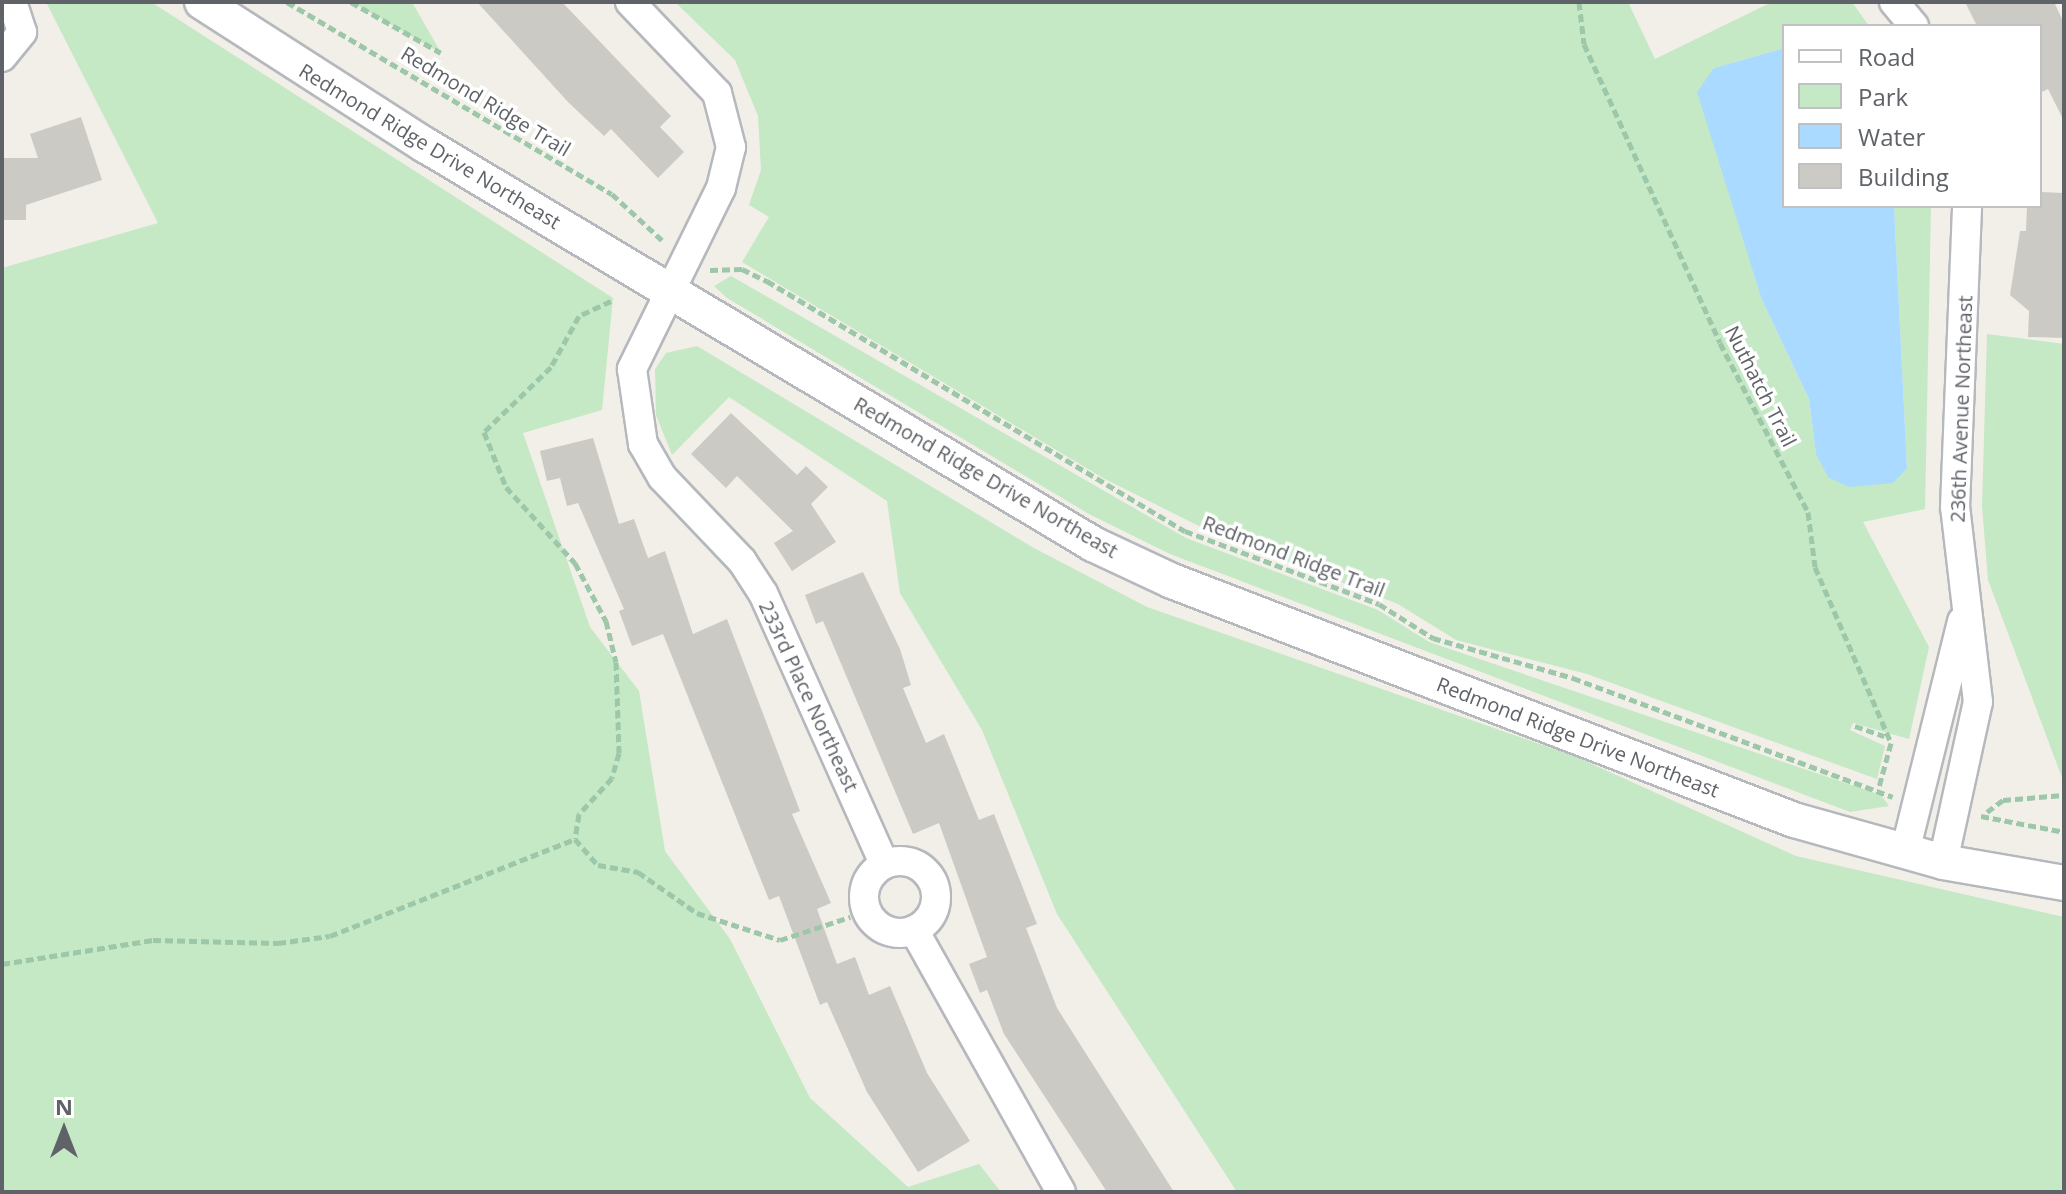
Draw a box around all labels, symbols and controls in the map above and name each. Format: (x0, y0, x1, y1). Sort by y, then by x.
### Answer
legend (1782, 24, 2042, 208)
text: Road (1858, 40, 1915, 73)
street label: Redmond Ridge Trail (397, 41, 575, 161)
street label: Redmond Ridge Drive Northeast (295, 58, 565, 234)
text: Park (1858, 80, 1908, 113)
text: Water (1858, 120, 1925, 153)
text: Building (1858, 160, 1949, 193)
street label: 236th Avenue Northeast (1945, 295, 1977, 523)
street label: Nuthatch Trail (1720, 322, 1802, 450)
street label: Redmond Ridge Drive Northeast (850, 391, 1122, 563)
street label: Redmond Ridge Trail (1199, 510, 1389, 602)
street label: 233rd Place Northeast (754, 597, 864, 795)
street label: Redmond Ridge Drive Northeast (1433, 672, 1723, 802)
north arrow (24, 1090, 104, 1170)
text: N (55, 1091, 73, 1121)

